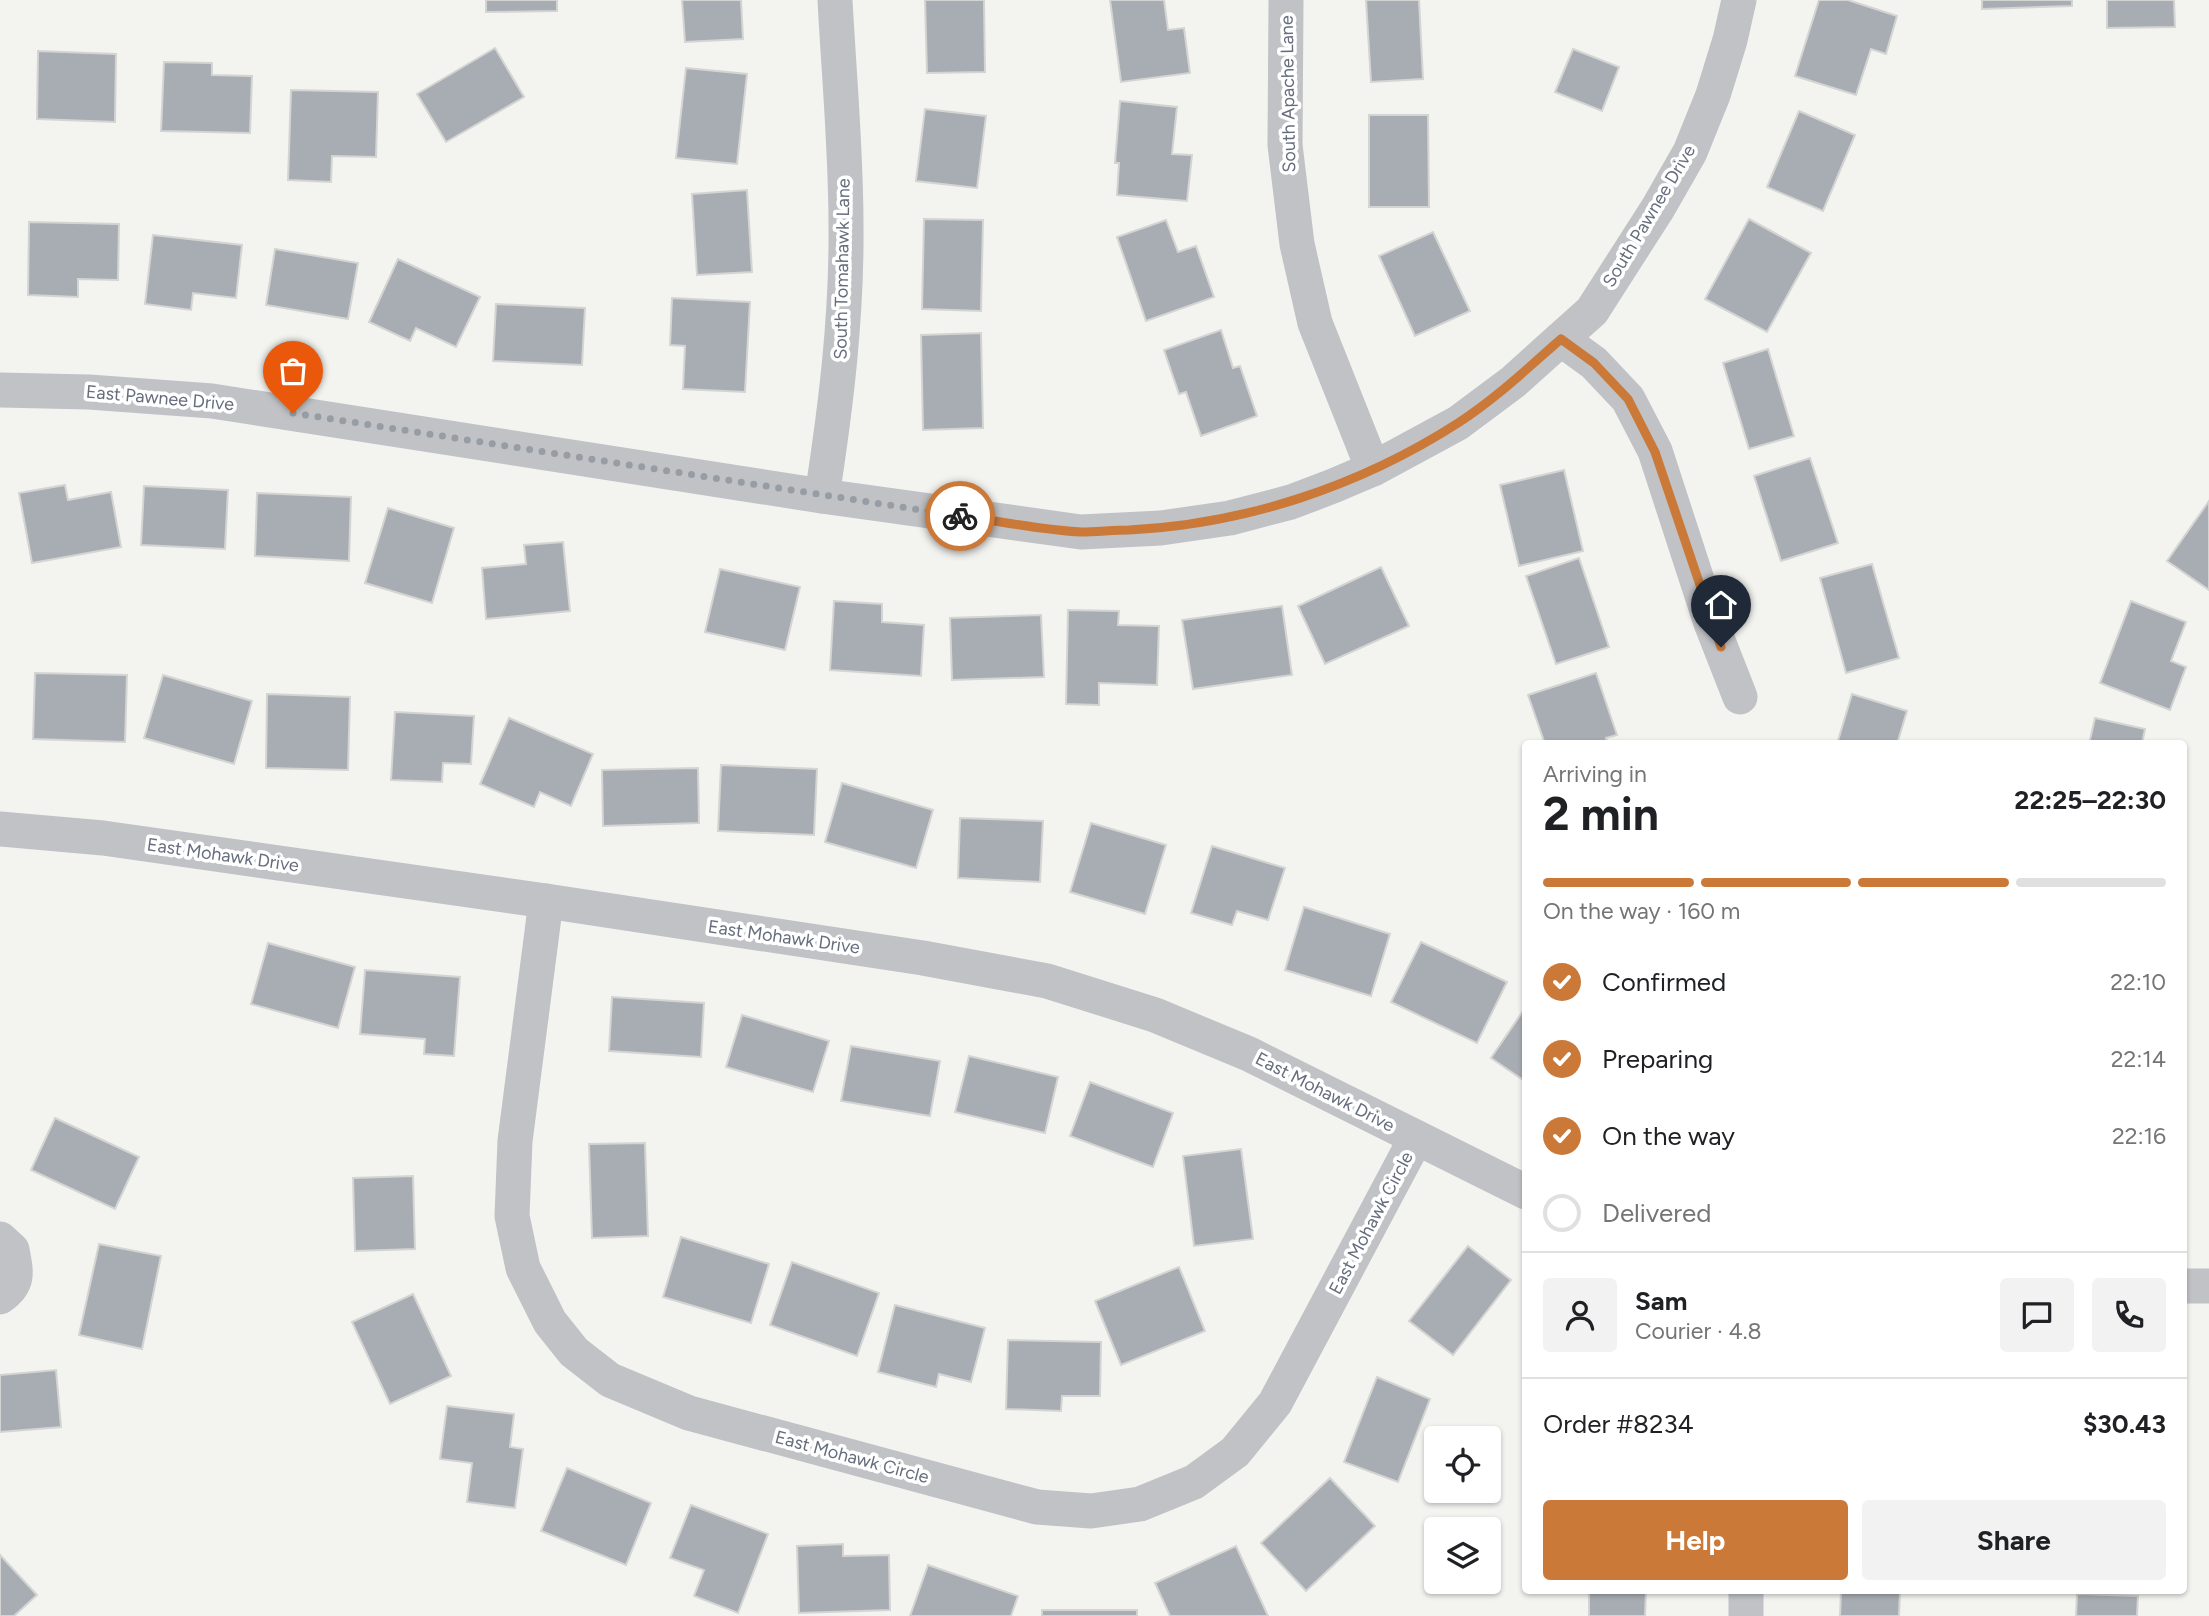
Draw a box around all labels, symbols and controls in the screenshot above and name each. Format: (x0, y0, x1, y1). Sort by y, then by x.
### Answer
street label: South Apache Lane (1276, 15, 1300, 173)
street label: South Pawnee Drive (1598, 141, 1700, 291)
street label: South Tomahawk Lane (829, 178, 855, 360)
pin (263, 341, 323, 413)
icon: bag (274, 352, 312, 390)
street label: East Pawnee Drive (85, 381, 235, 415)
courier (925, 481, 995, 551)
icon: bike (941, 497, 979, 535)
pin (1691, 575, 1751, 647)
icon: home (1702, 586, 1740, 624)
text: Arriving in (1543, 760, 1647, 788)
text: 22:25–22:30 (2014, 784, 2166, 816)
text: 2 min (1543, 786, 1659, 842)
street label: East Mohawk Drive (146, 833, 301, 877)
text: On the way · 160 m (1543, 897, 1740, 925)
street label: East Mohawk Drive (707, 915, 862, 959)
icon: check (1543, 963, 1581, 1001)
text: Confirmed (1602, 966, 1726, 998)
text: 22:10 (2110, 968, 2166, 996)
icon: check (1543, 1040, 1581, 1078)
text: Preparing (1602, 1043, 1713, 1075)
text: 22:14 (2111, 1045, 2166, 1073)
street label: East Mohawk Drive (1252, 1047, 1398, 1137)
icon: check (1543, 1117, 1581, 1155)
text: On the way (1602, 1120, 1735, 1152)
text: 22:16 (2112, 1122, 2166, 1150)
street label: East Mohawk Circle (1324, 1148, 1418, 1298)
text: Delivered (1602, 1197, 1711, 1229)
button: person (1543, 1278, 1617, 1352)
button: chat (2000, 1278, 2074, 1352)
button: phone (2092, 1278, 2166, 1352)
text: Sam (1635, 1285, 1687, 1317)
text: Courier · 4.8 (1635, 1317, 1762, 1345)
text: Order #8234 (1543, 1408, 1694, 1440)
text: $30.43 (2083, 1408, 2166, 1440)
street label: East Mohawk Circle (773, 1426, 931, 1488)
map controls (1424, 1426, 1501, 1594)
button: locate (1424, 1426, 1501, 1503)
button: Help (1543, 1500, 1848, 1580)
button: Share (1862, 1500, 2166, 1580)
button: layers (1424, 1517, 1501, 1594)

